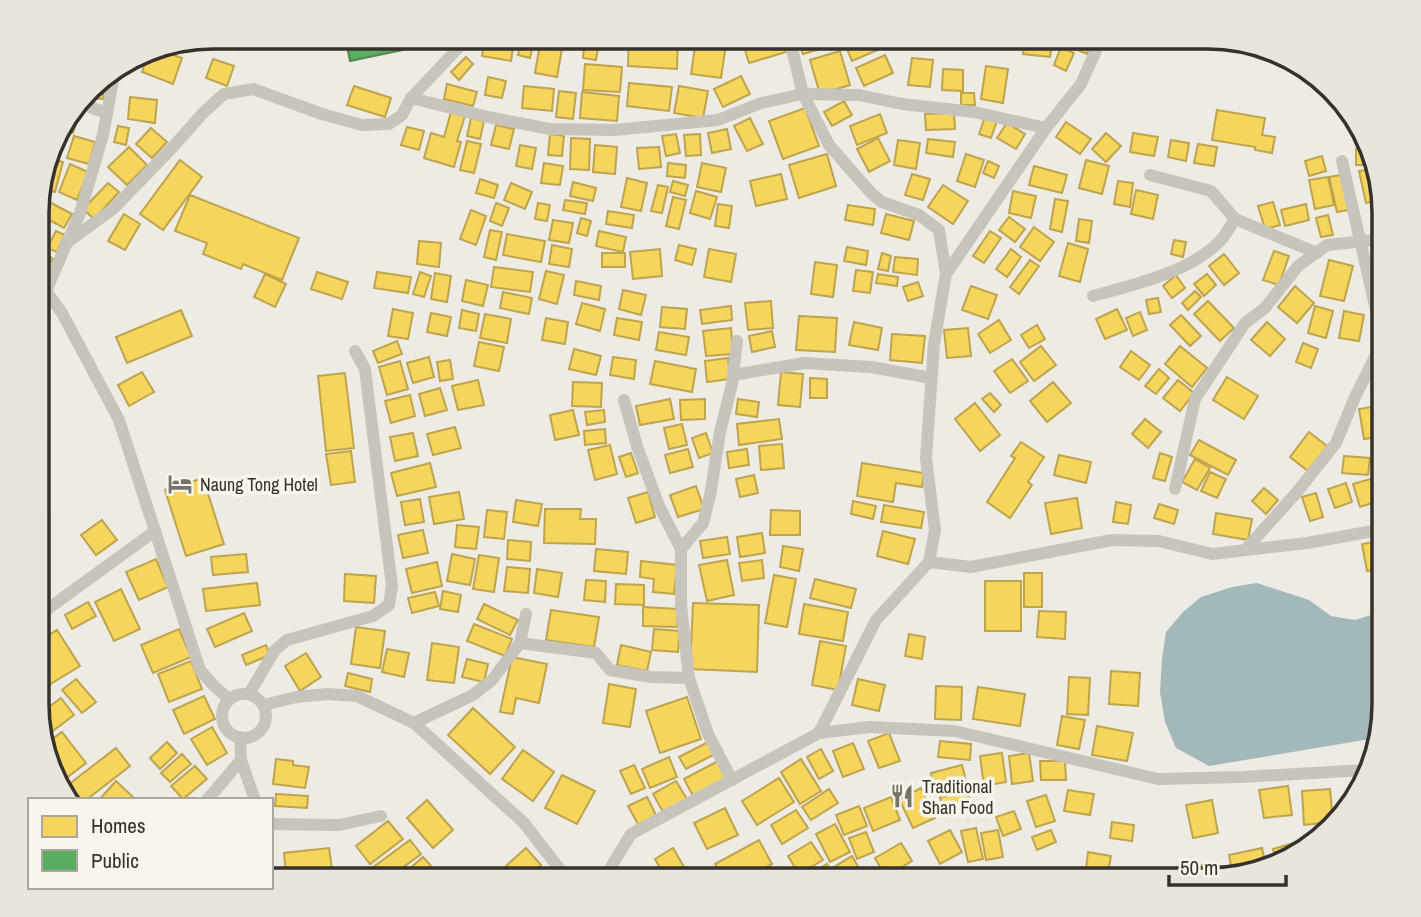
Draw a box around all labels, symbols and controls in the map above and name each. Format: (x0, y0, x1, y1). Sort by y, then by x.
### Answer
hotel icon: Naung Tong Hotel (166, 470, 194, 498)
place label: Naung Tong Hotel (200, 472, 318, 497)
place label: Traditional Shan Food (922, 774, 994, 820)
restaurant icon: Traditional Shan Food (888, 782, 916, 810)
legend (28, 798, 273, 889)
text: Homes (91, 811, 146, 840)
scale bar (1169, 844, 1286, 888)
text: Public (91, 846, 139, 875)
text: 50 m (1180, 853, 1218, 882)

